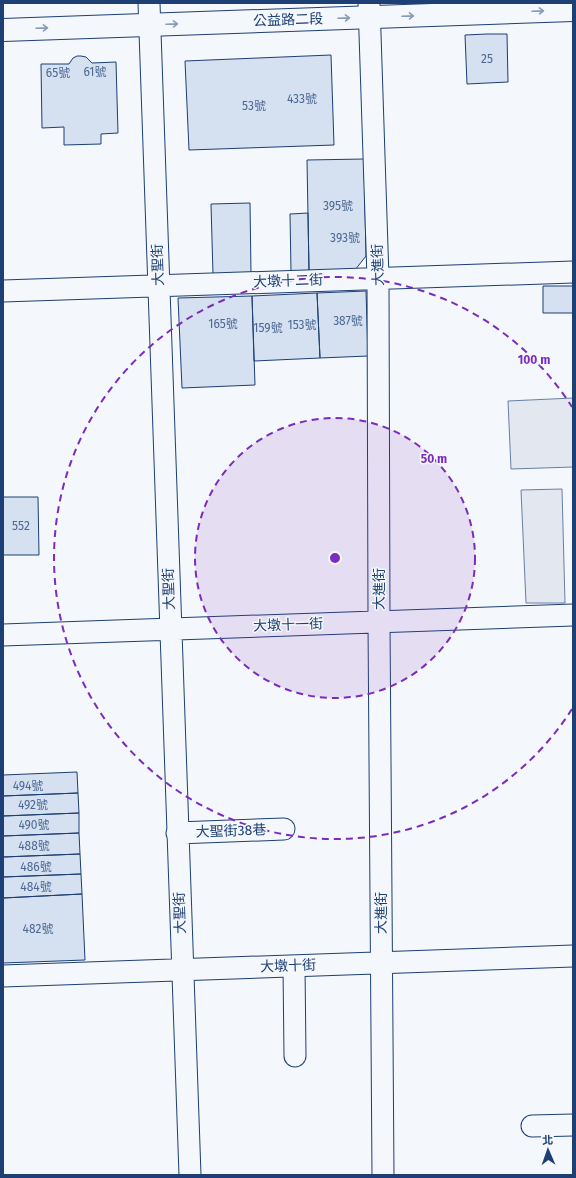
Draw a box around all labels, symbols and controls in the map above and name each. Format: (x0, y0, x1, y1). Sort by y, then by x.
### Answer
one-way arrow (531, 7, 544, 15)
street label: 公益路二段 (253, 10, 323, 30)
one-way arrow (401, 12, 414, 19)
one-way arrow (337, 14, 350, 22)
one-way arrow (165, 20, 178, 28)
one-way arrow (35, 25, 48, 32)
house number: 25 (481, 52, 493, 66)
house number: 61號 (83, 65, 107, 79)
house number: 65號 (46, 66, 70, 80)
house number: 433號 (287, 92, 317, 106)
house number: 53號 (242, 99, 266, 113)
house number: 395號 (323, 199, 353, 213)
house number: 393號 (330, 231, 360, 245)
street label: 大聖街 (149, 244, 167, 286)
street label: 大進街 (369, 244, 387, 286)
street label: 大墩十二街 (253, 271, 323, 291)
house number: 387號 (333, 314, 363, 328)
house number: 165號 (208, 317, 238, 331)
house number: 153號 (287, 318, 317, 332)
house number: 159號 (253, 321, 283, 335)
text: 100 m (518, 353, 550, 367)
text: 50 m (421, 452, 447, 466)
house number: 552 (12, 519, 30, 533)
centre of rings (328, 551, 342, 565)
street label: 大聖街 (160, 568, 178, 610)
street label: 大進街 (371, 568, 388, 610)
street label: 大墩十一街 (253, 615, 323, 635)
house number: 494號 (13, 779, 43, 793)
house number: 492號 (18, 798, 48, 812)
house number: 490號 (18, 818, 50, 832)
street label: 大聖街38巷 (195, 821, 267, 841)
house number: 488號 (18, 839, 50, 853)
house number: 486號 (20, 860, 52, 874)
house number: 484號 (20, 880, 52, 894)
street label: 大聖街 (171, 892, 189, 934)
street label: 大進街 (373, 892, 390, 934)
house number: 482號 (23, 922, 53, 936)
street label: 大墩十街 (260, 957, 316, 975)
north arrow (528, 1130, 568, 1170)
text: 北 (542, 1134, 553, 1147)

